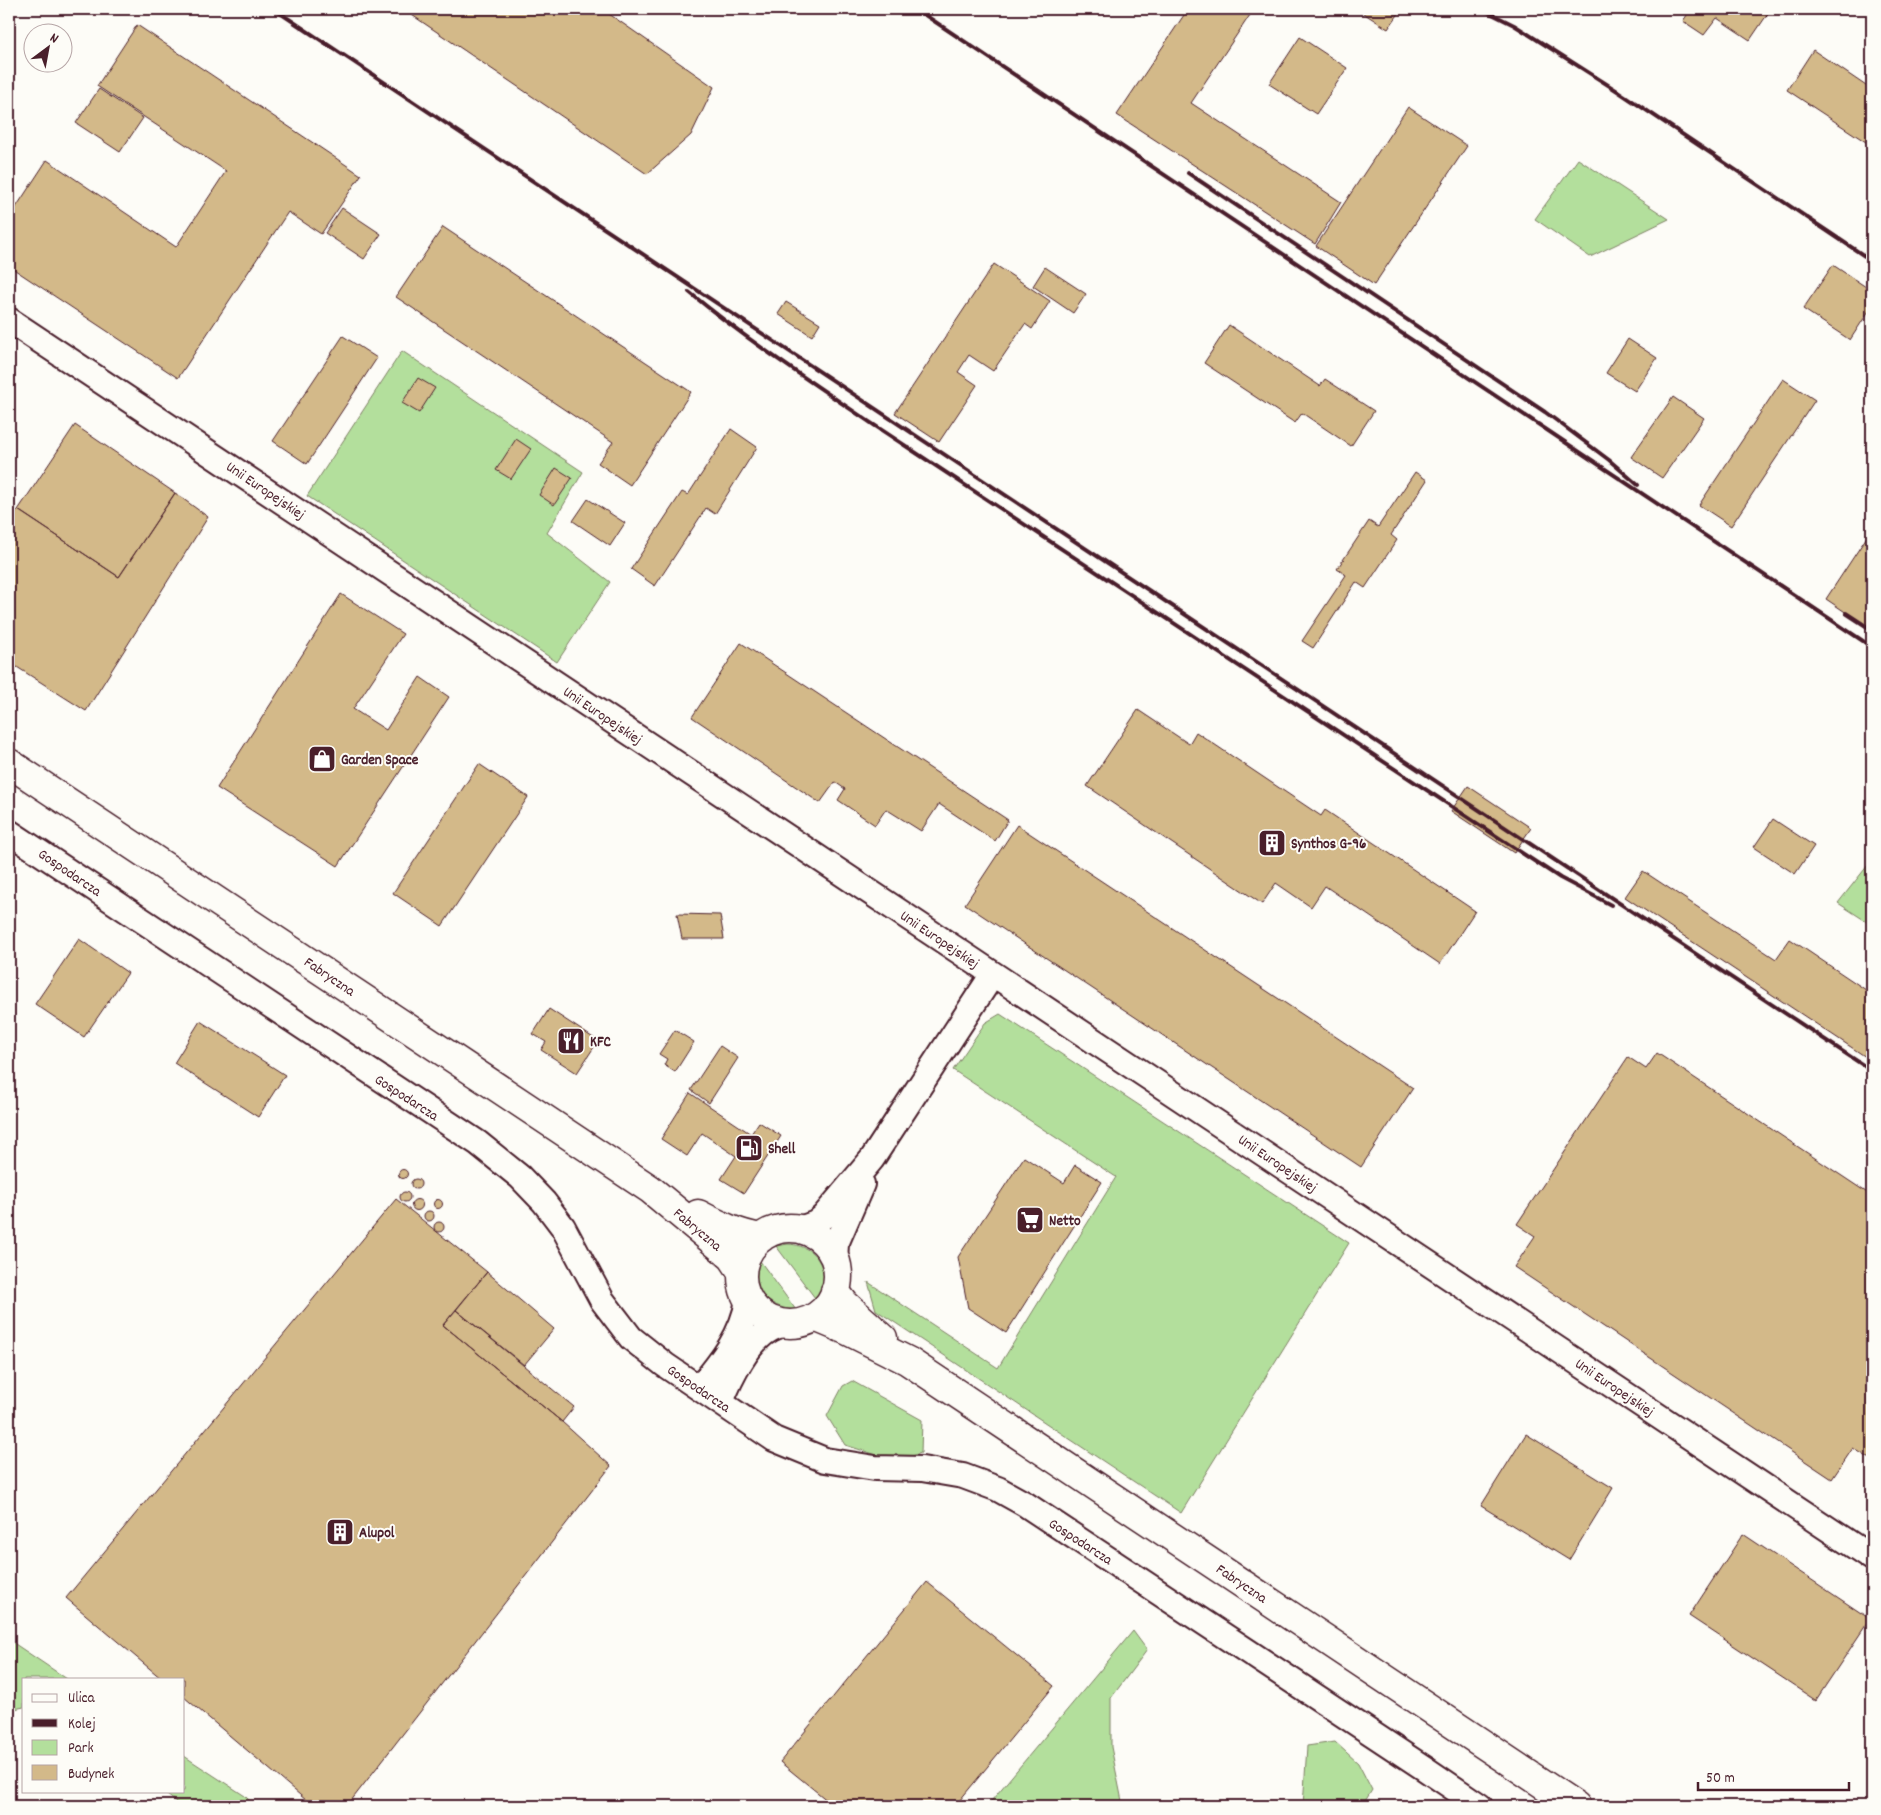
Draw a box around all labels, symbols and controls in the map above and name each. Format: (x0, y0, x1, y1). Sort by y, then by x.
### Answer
north arrow (22, 22, 72, 72)
text: N (46, 28, 62, 49)
street label: Unii Europejskiej (221, 457, 309, 526)
street label: Unii Europejskiej (558, 682, 646, 751)
shop icon: Garden Space (307, 744, 337, 774)
place label: Garden Space (341, 750, 419, 772)
building icon: Synthos G-96 (1257, 828, 1287, 858)
place label: Synthos G-96 (1291, 834, 1366, 856)
street label: Gospodarcza (33, 844, 106, 904)
street label: Unii Europejskiej (895, 906, 983, 975)
street label: Fabryczna (299, 952, 360, 1003)
restaurant icon: KFC (556, 1026, 586, 1056)
place label: KFC (590, 1032, 612, 1054)
street label: Gospodarcza (369, 1070, 443, 1128)
street label: Unii Europejskiej (1233, 1130, 1321, 1199)
fuel station icon: Shell (734, 1133, 764, 1163)
place label: Shell (768, 1139, 796, 1161)
street label: Fabryczna (668, 1204, 727, 1258)
supermarket icon: Netto (1015, 1205, 1045, 1235)
place label: Netto (1049, 1211, 1081, 1233)
street label: Unii Europejskiej (1570, 1354, 1658, 1423)
street label: Gospodarcza (662, 1360, 735, 1420)
street label: Gospodarcza (1043, 1514, 1117, 1572)
building icon: Alupol (325, 1517, 355, 1547)
place label: Alupol (359, 1523, 395, 1545)
street label: Fabryczna (1211, 1559, 1272, 1610)
legend (22, 1678, 185, 1792)
text: Ulica (68, 1688, 96, 1710)
text: Kolej (68, 1714, 96, 1736)
text: Park (68, 1738, 94, 1760)
scale bar (1698, 1760, 1850, 1792)
text: Budynek (68, 1764, 114, 1786)
text: 50 m (1706, 1768, 1735, 1790)

